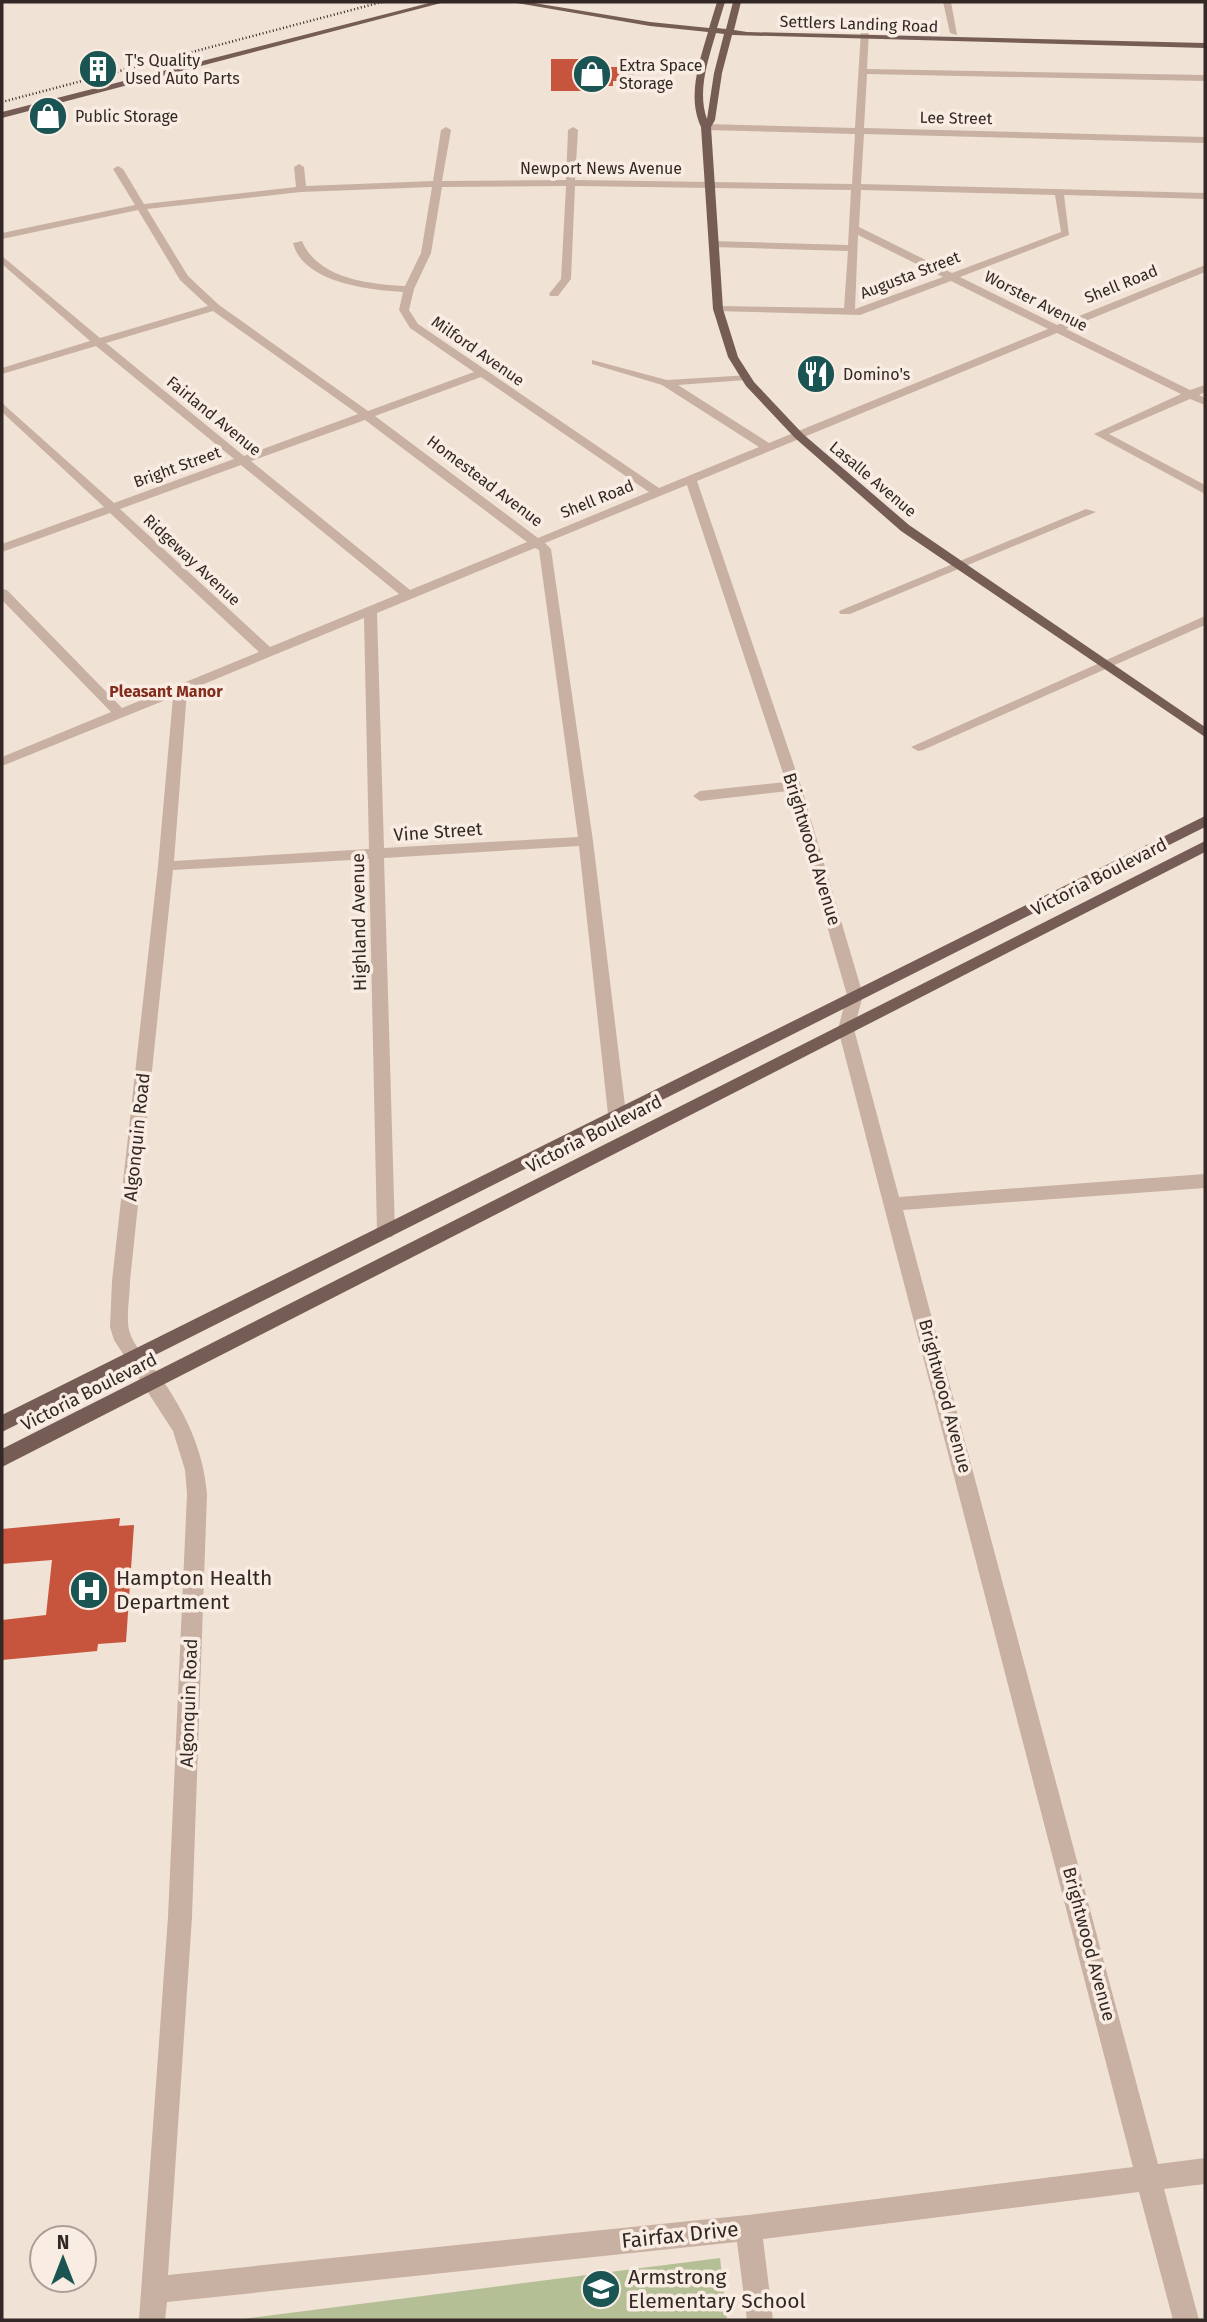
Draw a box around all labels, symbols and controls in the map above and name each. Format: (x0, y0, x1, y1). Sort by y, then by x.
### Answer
street label: Settlers Landing Road (779, 12, 939, 36)
building icon: T's Quality Used Auto Parts (77, 48, 119, 90)
place label: T's Quality Used Auto Parts (125, 51, 240, 88)
shop icon: Extra Space Storage (571, 53, 613, 95)
place label: Extra Space Storage (619, 56, 702, 93)
shop icon: Public Storage (27, 95, 69, 137)
place label: Public Storage (75, 107, 178, 126)
street label: Lee Street (920, 108, 993, 128)
street label: Newport News Avenue (520, 159, 682, 178)
street label: Augusta Street (857, 247, 963, 303)
street label: Shell Road (1082, 261, 1160, 307)
street label: Worster Avenue (981, 267, 1091, 335)
street label: Milford Avenue (428, 312, 528, 390)
restaurant icon: Domino's (795, 353, 837, 395)
place label: Domino's (843, 365, 910, 384)
street label: Fairland Avenue (163, 372, 265, 460)
street label: Homestead Avenue (423, 431, 547, 531)
street label: Lasalle Avenue (826, 437, 920, 521)
street label: Bright Street (131, 442, 223, 492)
street label: Shell Road (558, 476, 636, 522)
street label: Ridgeway Avenue (140, 510, 244, 610)
district label: Pleasant Manor (109, 682, 223, 701)
street label: Brightwood Avenue (778, 770, 846, 928)
street label: Vine Street (393, 818, 484, 846)
street label: Victoria Boulevard (1027, 833, 1171, 921)
street label: Highland Avenue (347, 853, 371, 991)
street label: Algonquin Road (119, 1072, 155, 1202)
street label: Victoria Boulevard (522, 1090, 666, 1178)
street label: Brightwood Avenue (914, 1317, 976, 1475)
street label: Victoria Boulevard (17, 1348, 161, 1436)
place label: Hampton Health Department (116, 1565, 272, 1615)
hospital icon: Hampton Health Department (68, 1569, 110, 1611)
street label: Algonquin Road (176, 1638, 202, 1768)
street label: Brightwood Avenue (1058, 1865, 1120, 2023)
street label: Fairfax Drive (620, 2216, 740, 2254)
north arrow (28, 2224, 98, 2294)
text: N (57, 2231, 69, 2254)
place label: Armstrong Elementary School (628, 2264, 806, 2314)
school or university icon: Armstrong Elementary School (580, 2268, 622, 2310)

